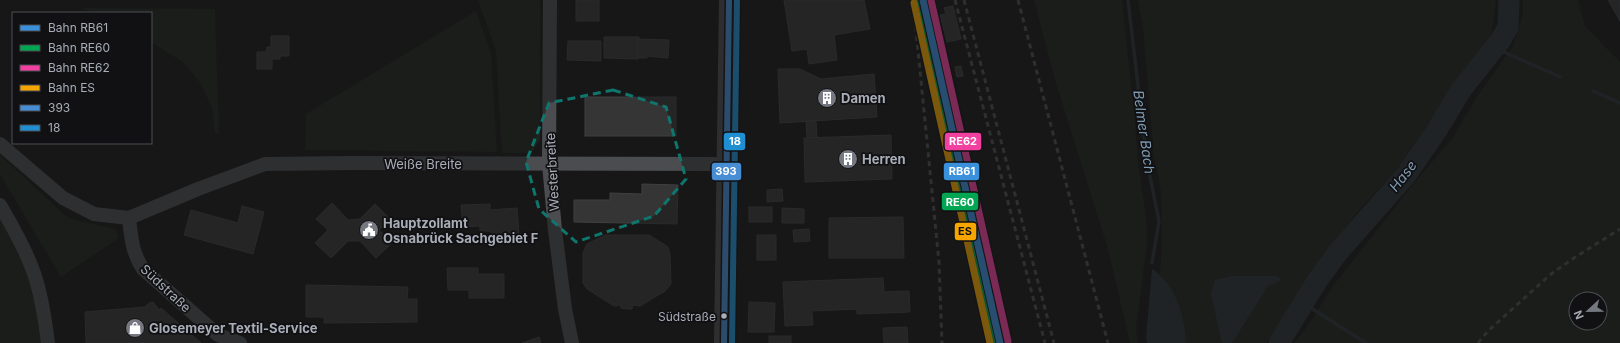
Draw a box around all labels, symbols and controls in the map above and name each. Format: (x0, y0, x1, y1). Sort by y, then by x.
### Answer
legend (12, 12, 152, 144)
text: Bahn RB61 (48, 20, 108, 35)
text: Bahn RE60 (48, 40, 110, 55)
text: Bahn RE62 (48, 60, 110, 75)
text: Bahn ES (48, 80, 95, 95)
building icon: Damen (816, 87, 838, 109)
water label: Belmer Bach (1130, 89, 1159, 175)
place label: Damen (841, 90, 886, 106)
text: 393 (48, 100, 70, 115)
text: 18 (48, 120, 60, 135)
street label: Westerbreite (542, 132, 562, 212)
line badge: 18 (723, 132, 746, 151)
line badge: RE62 (944, 132, 982, 151)
text: 18 (729, 134, 741, 148)
text: RE62 (949, 134, 977, 148)
building icon: Herren (837, 148, 859, 170)
place label: Herren (862, 151, 906, 167)
street label: Weiße Breite (384, 156, 462, 172)
water label: Hase (1385, 157, 1420, 195)
line badge: 393 (711, 162, 742, 181)
line badge: RB61 (943, 162, 980, 181)
text: 393 (715, 164, 737, 178)
text: RB61 (949, 164, 975, 178)
line badge: RE60 (941, 192, 979, 211)
text: RE60 (946, 195, 974, 209)
place label: Hauptzollamt Osnabrück Sachgebiet F (383, 215, 539, 246)
public building icon: Hauptzollamt Osnabrück Sachgebiet F (358, 219, 380, 241)
line badge: ES (954, 222, 977, 241)
text: ES (958, 224, 972, 238)
street label: Südstraße (138, 261, 194, 315)
north arrow (1568, 291, 1608, 331)
text: N (1571, 308, 1587, 321)
place label: Südstraße (658, 309, 716, 324)
marker: Südstraße (719, 311, 729, 321)
shop icon: Glosemeyer Textil-Service (124, 317, 146, 339)
place label: Glosemeyer Textil-Service (149, 320, 318, 336)

